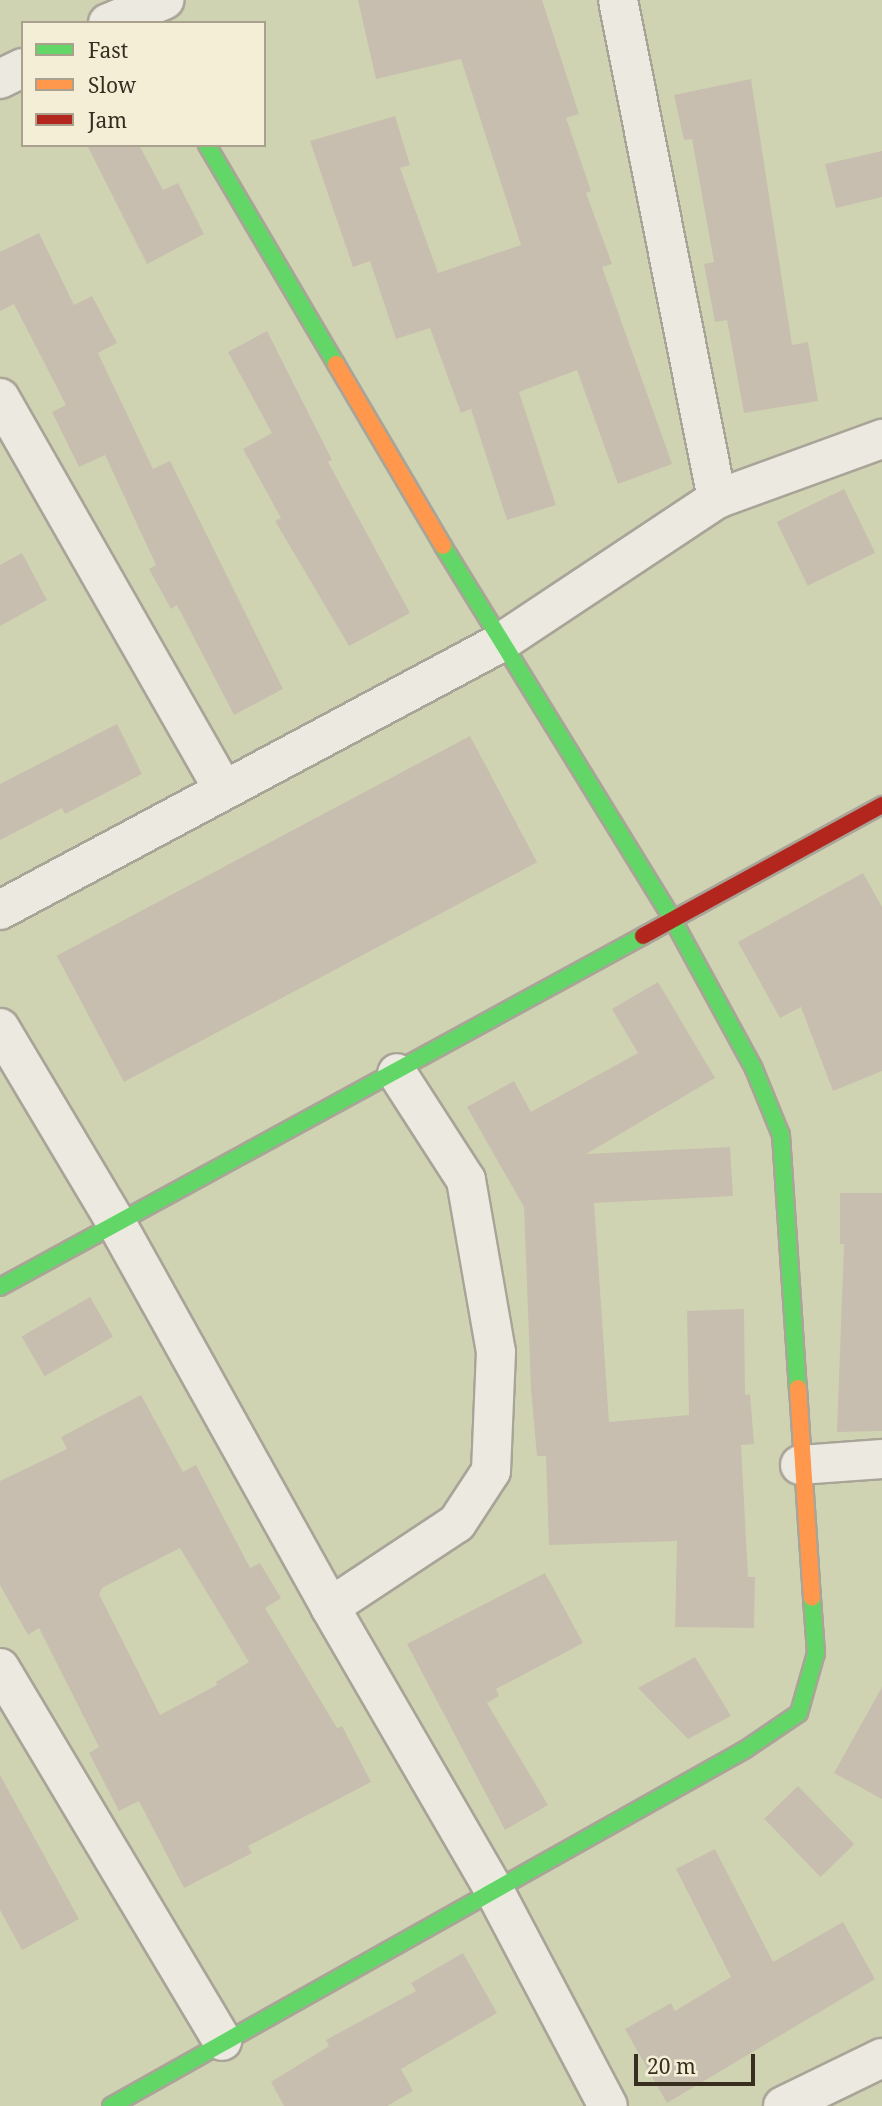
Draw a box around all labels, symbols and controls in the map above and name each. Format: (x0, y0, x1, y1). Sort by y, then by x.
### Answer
legend (21, 21, 266, 147)
text: Fast (88, 36, 128, 64)
text: Slow (88, 71, 136, 99)
text: Jam (88, 106, 127, 134)
scale bar (637, 2039, 758, 2084)
text: 20 m (647, 2052, 696, 2080)

